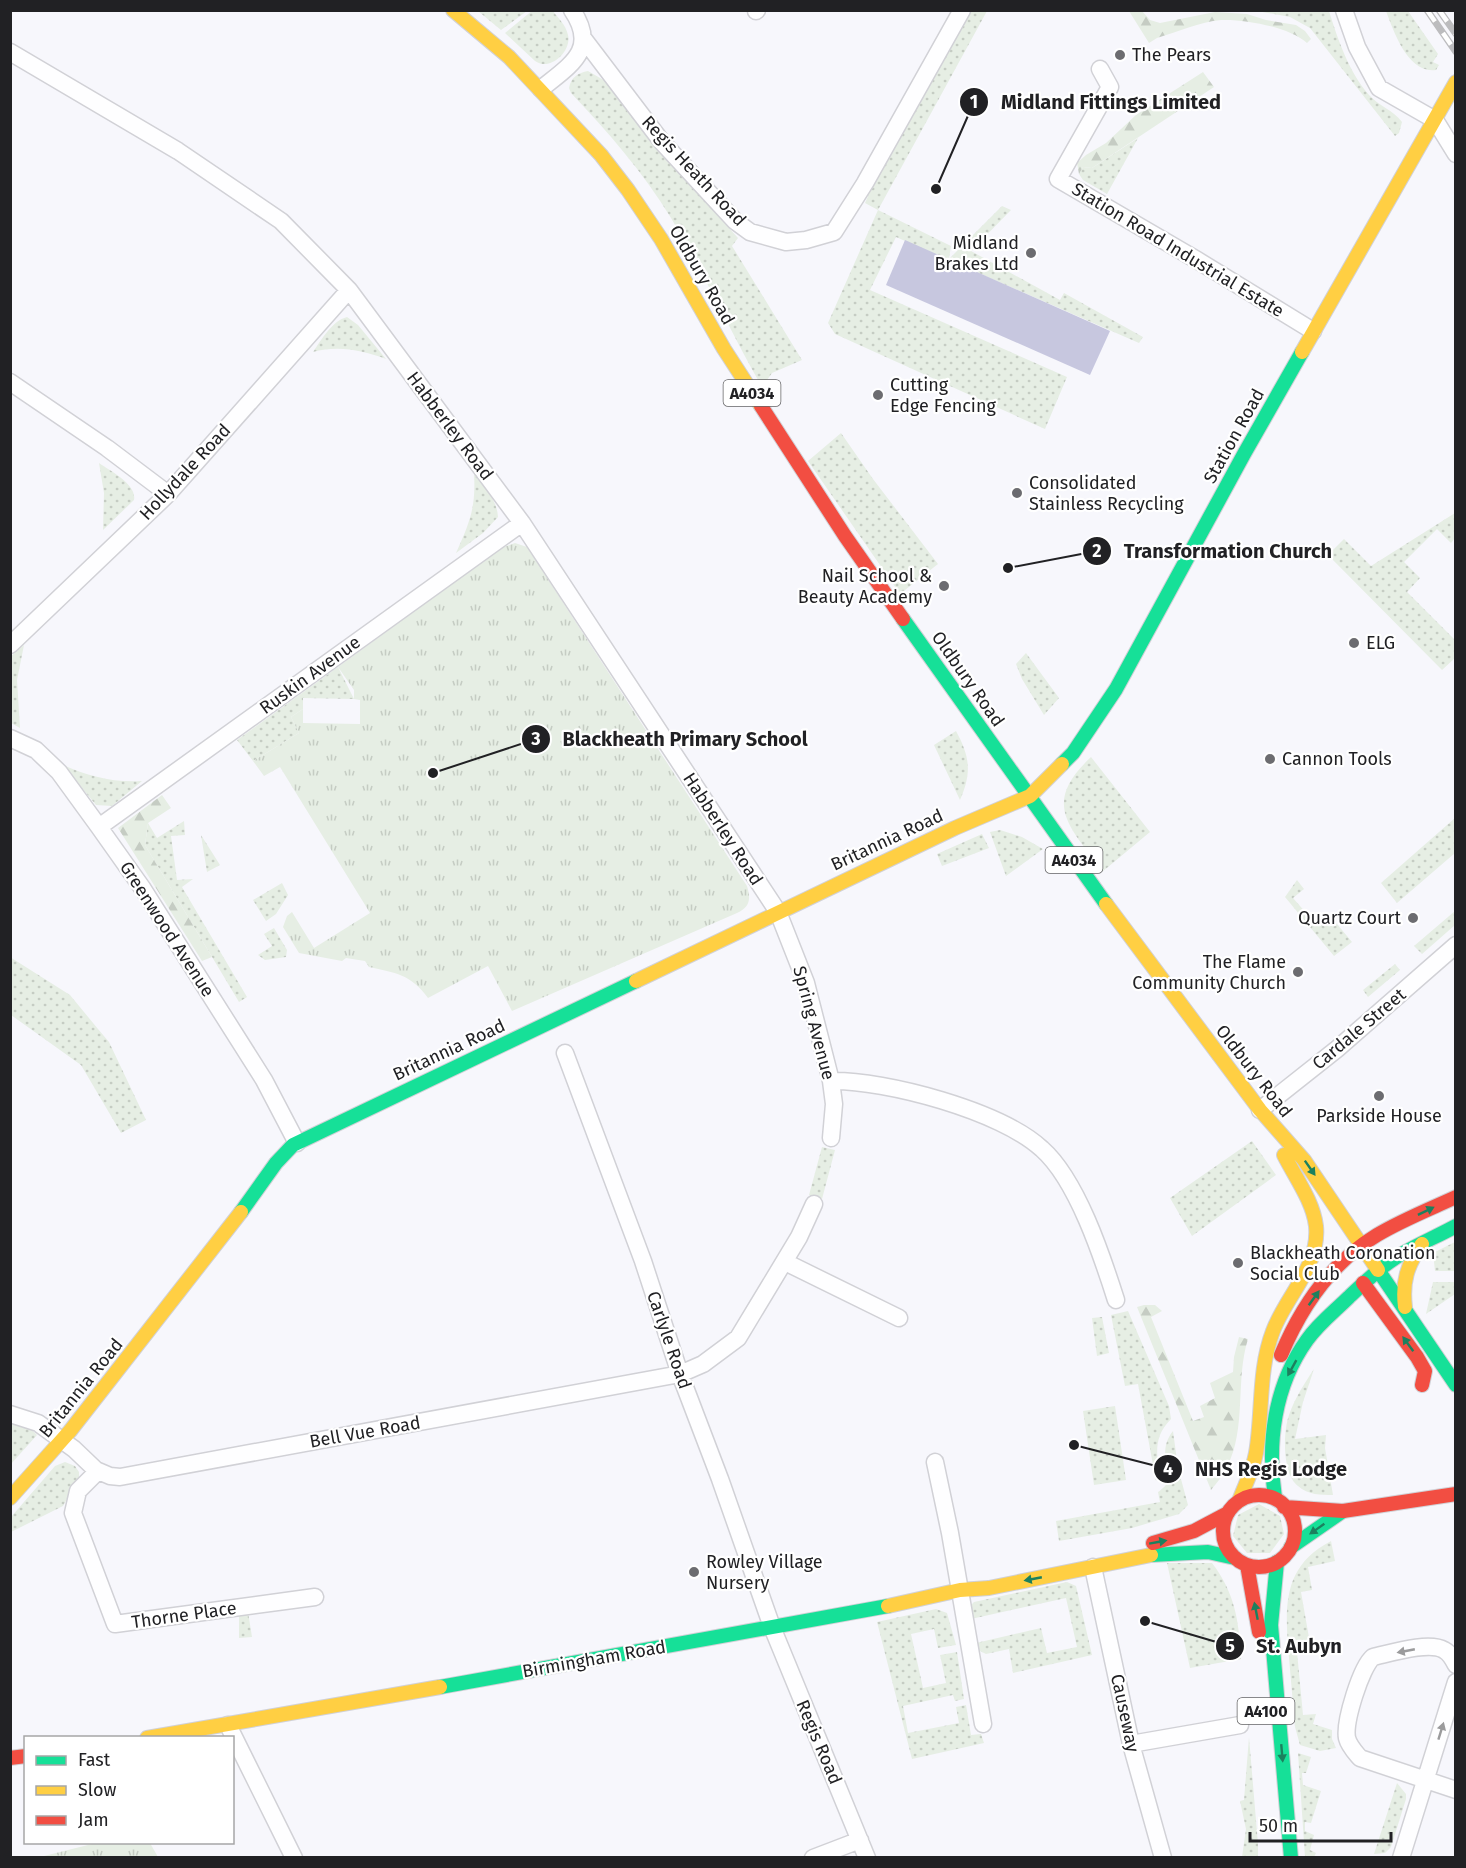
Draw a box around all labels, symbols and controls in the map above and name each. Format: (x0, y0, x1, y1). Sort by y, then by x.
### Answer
place label: The Pears (1132, 44, 1211, 66)
marker: The Pears (1113, 48, 1127, 62)
callout: Midland Fittings Limited (959, 83, 1233, 121)
text: Midland Fittings Limited (1001, 90, 1221, 114)
text: 1 (970, 91, 978, 113)
street label: Regis Heath Road (637, 111, 751, 231)
street label: Station Road Industrial Estate (1068, 178, 1288, 322)
street label: Oldbury Road (665, 221, 739, 329)
place label: Midland Brakes Ltd (934, 232, 1019, 275)
marker: Midland Brakes Ltd (1024, 246, 1038, 260)
street label: Habberley Road (402, 367, 498, 485)
place label: Cutting Edge Fencing (890, 374, 996, 417)
road number: A4034 (724, 380, 780, 406)
street label: Station Road (1199, 385, 1269, 487)
marker: Cutting Edge Fencing (871, 388, 885, 402)
street label: Hollydale Road (135, 419, 235, 525)
place label: Consolidated Stainless Recycling (1029, 472, 1184, 515)
marker: Consolidated Stainless Recycling (1010, 486, 1024, 500)
callout: Transformation Church (1082, 532, 1344, 570)
text: Transformation Church (1124, 539, 1332, 563)
text: 2 (1092, 540, 1102, 562)
place label: Nail School & Beauty Academy (798, 565, 932, 608)
marker: Nail School & Beauty Academy (937, 579, 951, 593)
street label: Oldbury Road (927, 627, 1009, 731)
street label: Ruskin Avenue (255, 631, 365, 719)
place label: ELG (1366, 632, 1395, 654)
marker: ELG (1347, 636, 1361, 650)
callout: Blackheath Primary School (521, 720, 820, 758)
text: Blackheath Primary School (562, 727, 808, 751)
text: 3 (530, 728, 541, 750)
place label: Cannon Tools (1282, 748, 1392, 770)
marker: Cannon Tools (1263, 752, 1277, 766)
street label: Habberley Road (678, 768, 768, 890)
street label: Britannia Road (827, 804, 947, 876)
road number: A4034 (1046, 847, 1102, 873)
street label: Greenwood Avenue (115, 857, 219, 1001)
place label: Quartz Court (1298, 907, 1401, 929)
marker: Quartz Court (1406, 911, 1420, 925)
place label: The Flame Community Church (1132, 951, 1286, 994)
street label: Spring Avenue (788, 964, 840, 1082)
marker: The Flame Community Church (1291, 965, 1305, 979)
street label: Cardale Street (1308, 983, 1411, 1074)
street label: Britannia Road (389, 1014, 509, 1086)
street label: Oldbury Road (1211, 1020, 1297, 1122)
marker: Parkside House (1372, 1089, 1386, 1103)
place label: Parkside House (1316, 1105, 1442, 1127)
one-way arrow (1304, 1160, 1316, 1176)
one-way arrow (1417, 1207, 1435, 1217)
place label: Blackheath Coronation Social Club (1250, 1242, 1436, 1285)
marker: Blackheath Coronation Social Club (1231, 1256, 1245, 1270)
street label: Carlyle Road (642, 1288, 696, 1392)
one-way arrow (1308, 1290, 1320, 1306)
street label: Britannia Road (34, 1334, 128, 1442)
one-way arrow (1402, 1336, 1414, 1352)
one-way arrow (1287, 1359, 1297, 1376)
street label: Bell Vue Road (308, 1411, 422, 1453)
callout: NHS Regis Lodge (1153, 1450, 1359, 1488)
text: NHS Regis Lodge (1195, 1457, 1347, 1481)
text: 4 (1163, 1458, 1173, 1480)
one-way arrow (1309, 1523, 1325, 1535)
one-way arrow (1149, 1537, 1168, 1546)
place label: Rowley Village Nursery (706, 1551, 823, 1594)
marker: Rowley Village Nursery (687, 1565, 701, 1579)
one-way arrow (1024, 1575, 1043, 1584)
street label: Thorne Place (130, 1597, 238, 1633)
one-way arrow (1251, 1601, 1260, 1620)
callout: St. Aubyn (1215, 1627, 1354, 1665)
text: St. Aubyn (1256, 1634, 1342, 1658)
text: 5 (1225, 1635, 1235, 1657)
street label: Birmingham Road (520, 1636, 668, 1682)
one-way arrow (1396, 1647, 1415, 1656)
street label: Causeway (1106, 1672, 1144, 1754)
street label: Regis Road (791, 1696, 847, 1788)
road number: A4100 (1238, 1698, 1294, 1724)
one-way arrow (1437, 1722, 1446, 1740)
legend (24, 1736, 234, 1844)
one-way arrow (1277, 1744, 1287, 1763)
text: Fast (78, 1749, 111, 1771)
text: Slow (78, 1779, 117, 1801)
scale bar (1250, 1805, 1391, 1843)
text: Jam (78, 1809, 109, 1831)
text: 50 m (1259, 1815, 1298, 1837)

